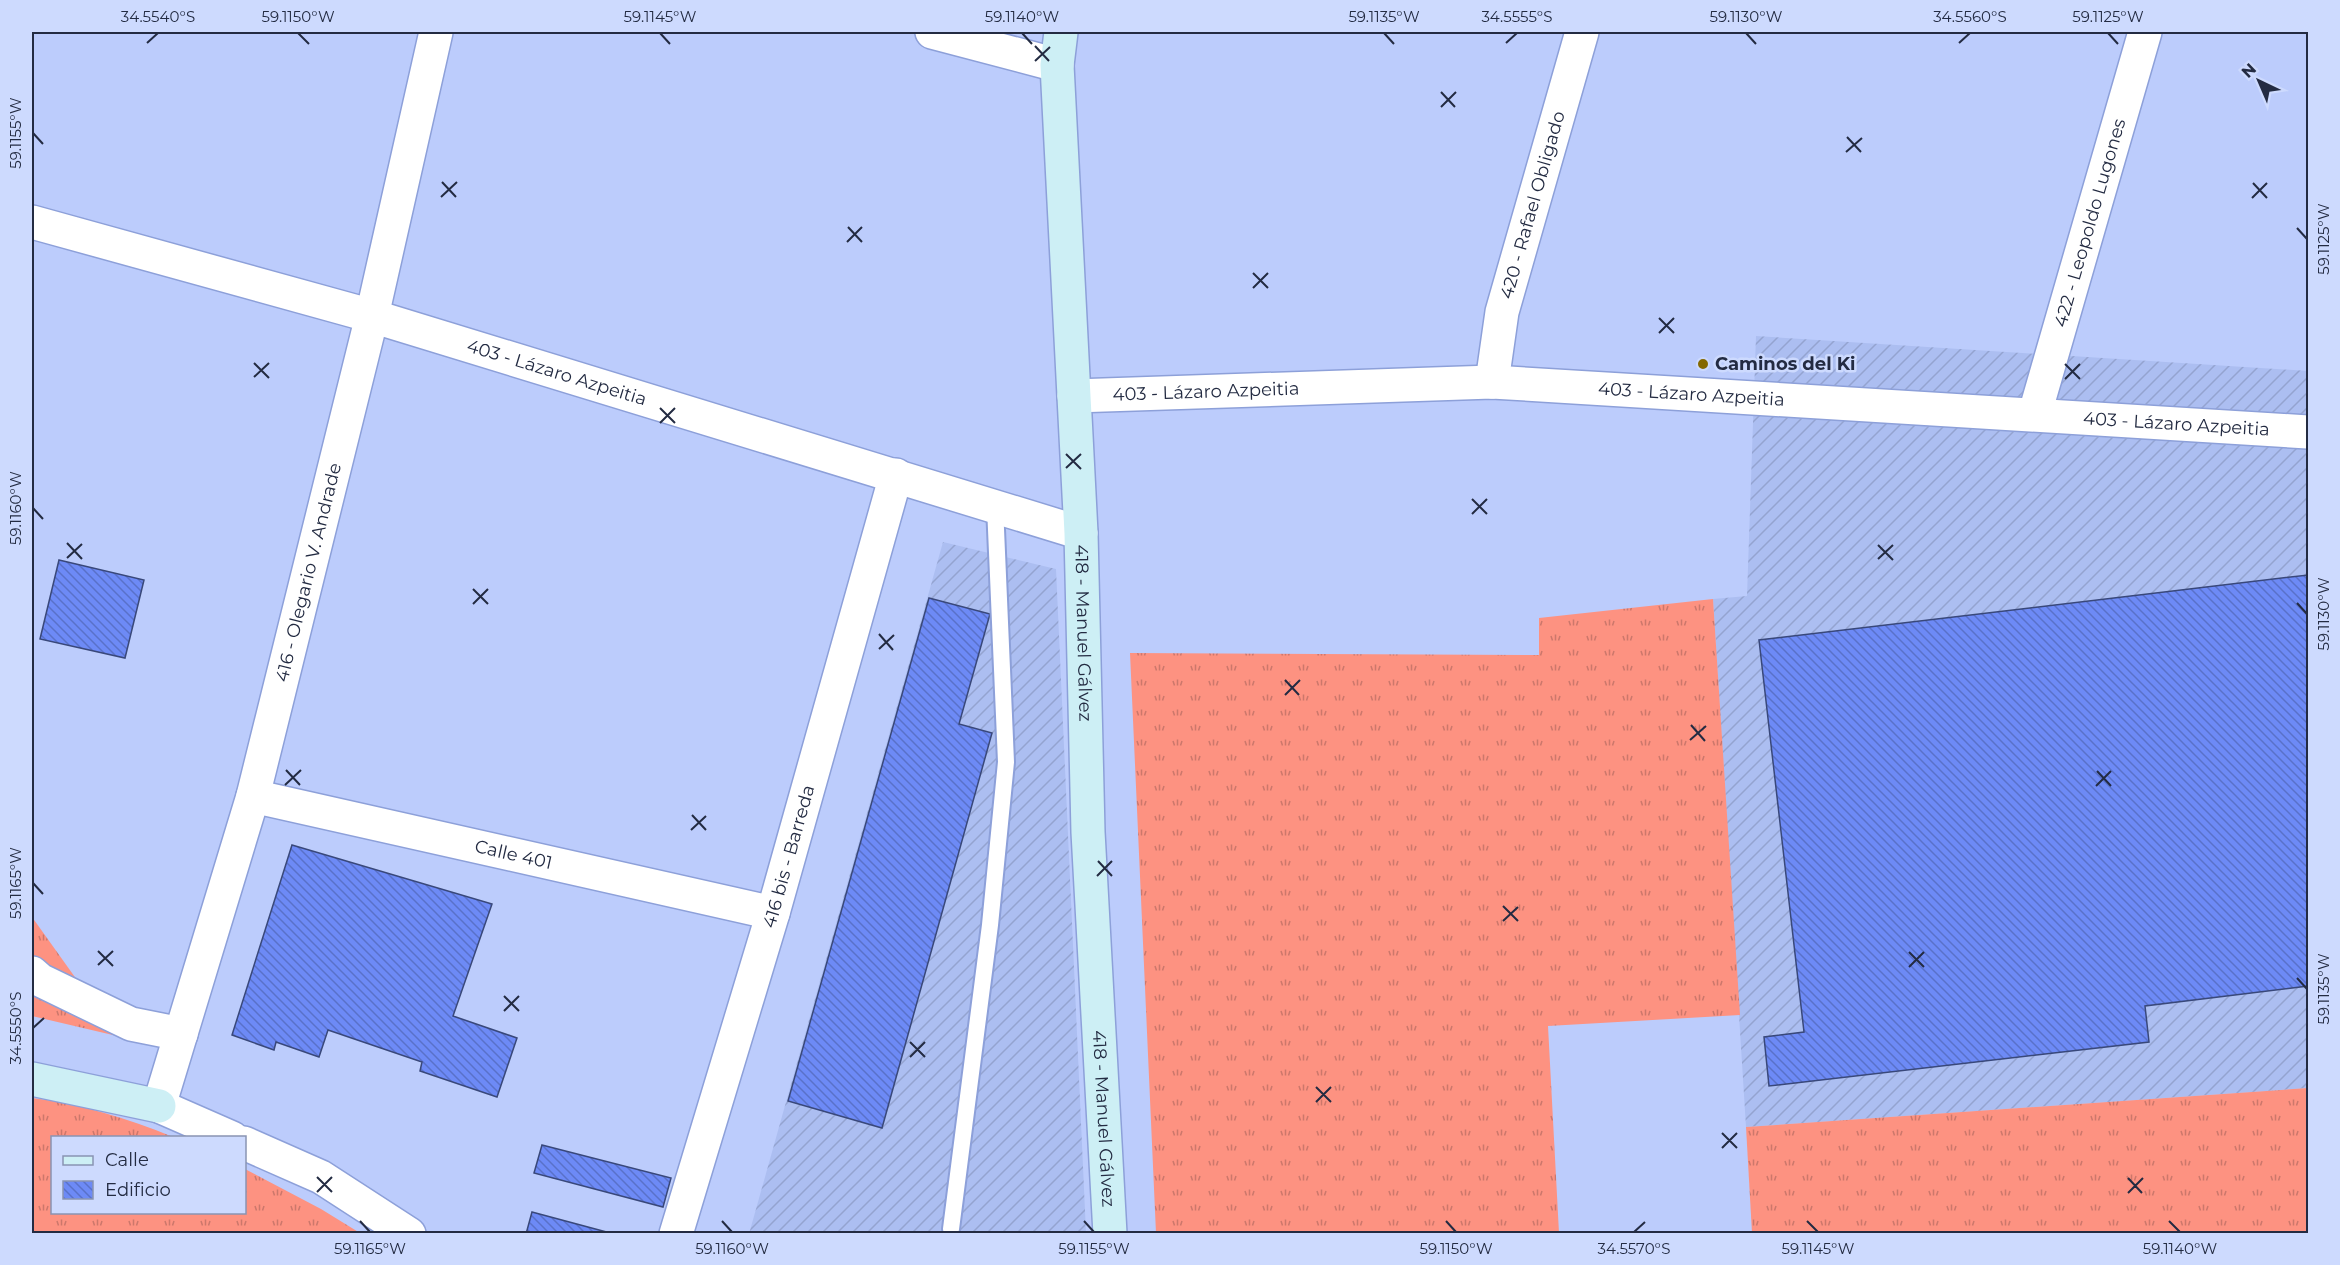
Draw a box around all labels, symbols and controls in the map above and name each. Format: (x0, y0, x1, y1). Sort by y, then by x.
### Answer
text: 34.5540°S (121, 7, 195, 26)
text: 59.1150°W (261, 7, 335, 26)
text: 59.1145°W (624, 7, 697, 26)
text: 59.1140°W (985, 7, 1060, 26)
text: 59.1135°W (1348, 7, 1420, 26)
text: 34.5555°S (1481, 7, 1553, 26)
text: 59.1130°W (1709, 7, 1783, 26)
text: 34.5560°S (1933, 7, 2007, 26)
text: 59.1125°W (2072, 7, 2144, 26)
north arrow (2229, 51, 2289, 111)
text: N (2238, 59, 2260, 82)
text: 59.1155°W (6, 97, 25, 169)
street label: 420 - Rafael Obligado (1495, 109, 1570, 301)
street label: 422 - Leopoldo Lugones (2049, 116, 2130, 330)
text: 59.1125°W (2314, 203, 2333, 275)
street label: 403 - Lázaro Azpeitia (464, 335, 649, 410)
place label: Caminos del Ki (1715, 353, 1855, 375)
marker: Caminos del Ki (1696, 357, 1710, 371)
street label: 403 - Lázaro Azpeitia (1112, 377, 1300, 406)
street label: 403 - Lázaro Azpeitia (1597, 378, 1785, 411)
street label: 403 - Lázaro Azpeitia (2083, 407, 2270, 441)
street label: 416 - Olegario V. Andrade (271, 460, 346, 684)
text: 59.1160°W (6, 471, 25, 545)
street label: 418 - Manuel Gálvez (1070, 544, 1096, 722)
text: 59.1130°W (2314, 577, 2333, 651)
street label: 416 bis - Barreda (758, 782, 819, 931)
street label: Calle 401 (473, 835, 554, 874)
text: 59.1165°W (6, 847, 25, 919)
text: 59.1135°W (2314, 953, 2333, 1025)
text: 34.5550°S (6, 992, 25, 1064)
street label: 418 - Manuel Gálvez (1088, 1030, 1120, 1208)
legend (51, 1136, 246, 1214)
text: Calle (105, 1149, 149, 1171)
text: Edificio (105, 1179, 171, 1201)
text: 59.1165°W (334, 1239, 406, 1258)
text: 59.1160°W (695, 1239, 769, 1258)
text: 59.1155°W (1058, 1239, 1130, 1258)
text: 59.1150°W (1419, 1239, 1493, 1258)
text: 34.5570°S (1598, 1239, 1670, 1258)
text: 59.1145°W (1782, 1239, 1855, 1258)
text: 59.1140°W (2143, 1239, 2218, 1258)

